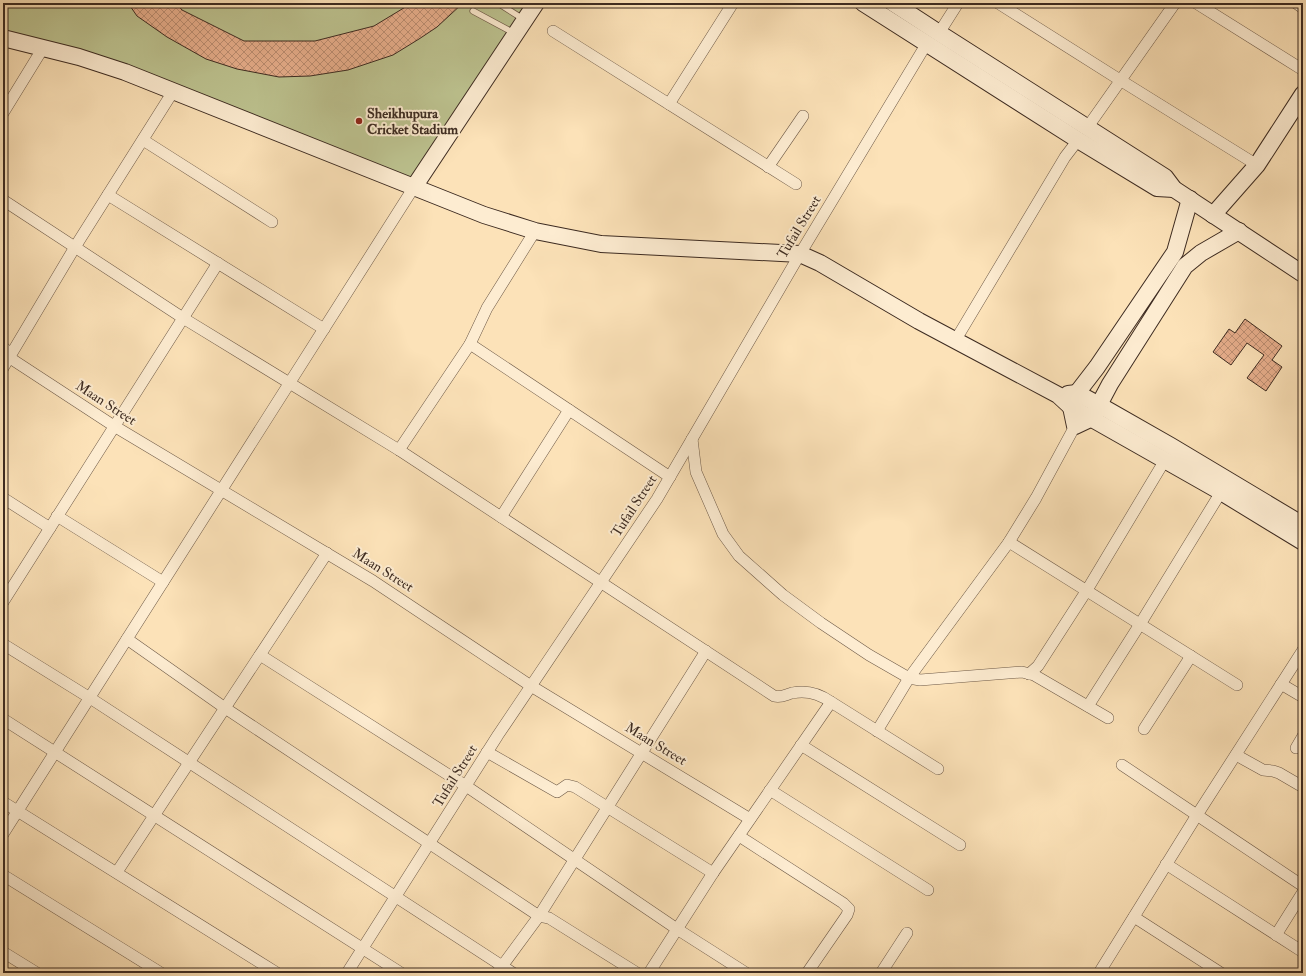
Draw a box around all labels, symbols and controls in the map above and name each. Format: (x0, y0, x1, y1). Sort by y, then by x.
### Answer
place label: Sheikhupura Cricket Stadium (367, 105, 458, 138)
marker: Sheikhupura Cricket Stadium (354, 116, 364, 126)
street label: Tufail Street (774, 192, 825, 262)
street label: Maan Street (72, 377, 140, 429)
street label: Tufail Street (608, 471, 661, 540)
street label: Maan Street (349, 545, 417, 596)
street label: Maan Street (622, 719, 690, 769)
street label: Tufail Street (429, 741, 481, 810)

